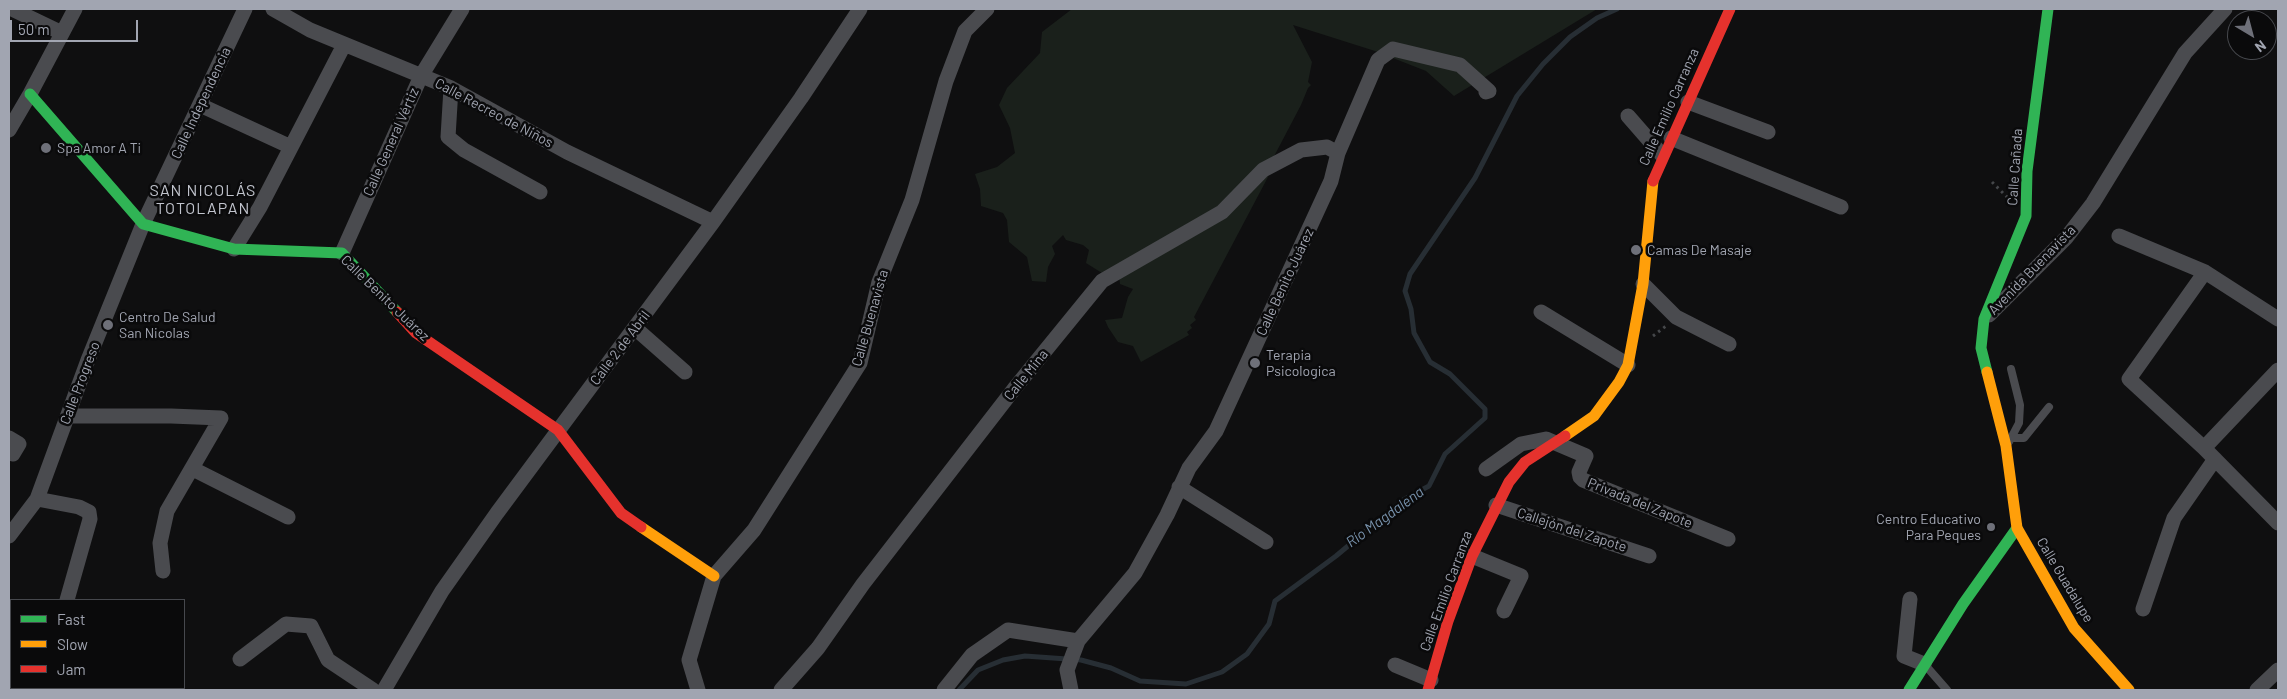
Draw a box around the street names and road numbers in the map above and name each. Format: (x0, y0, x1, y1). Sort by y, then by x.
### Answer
street label: Calle Independencia (168, 44, 234, 162)
street label: Calle Emilio Carranza (1636, 46, 1702, 168)
street label: Calle Recreo de Niños (432, 75, 556, 151)
street label: Calle General Vértiz (360, 85, 422, 199)
street label: Calle Cañada (2004, 128, 2026, 206)
street label: Avenida Buenavista (1985, 222, 2079, 318)
street label: Calle Benito Juárez (1253, 226, 1317, 338)
street label: Calle Benito Juárez (337, 252, 433, 344)
street label: Calle Buenavista (848, 268, 892, 368)
street label: Calle 2 de Abril (587, 308, 653, 388)
street label: Calle Progreso (56, 339, 104, 427)
street label: Calle Mina (1000, 346, 1052, 404)
street label: Privada del Zapote (1585, 474, 1695, 532)
street label: Callejón del Zapote (1515, 504, 1629, 556)
street label: Calle Emilio Carranza (1416, 529, 1476, 653)
street label: Calle Guadalupe (2033, 534, 2097, 626)

